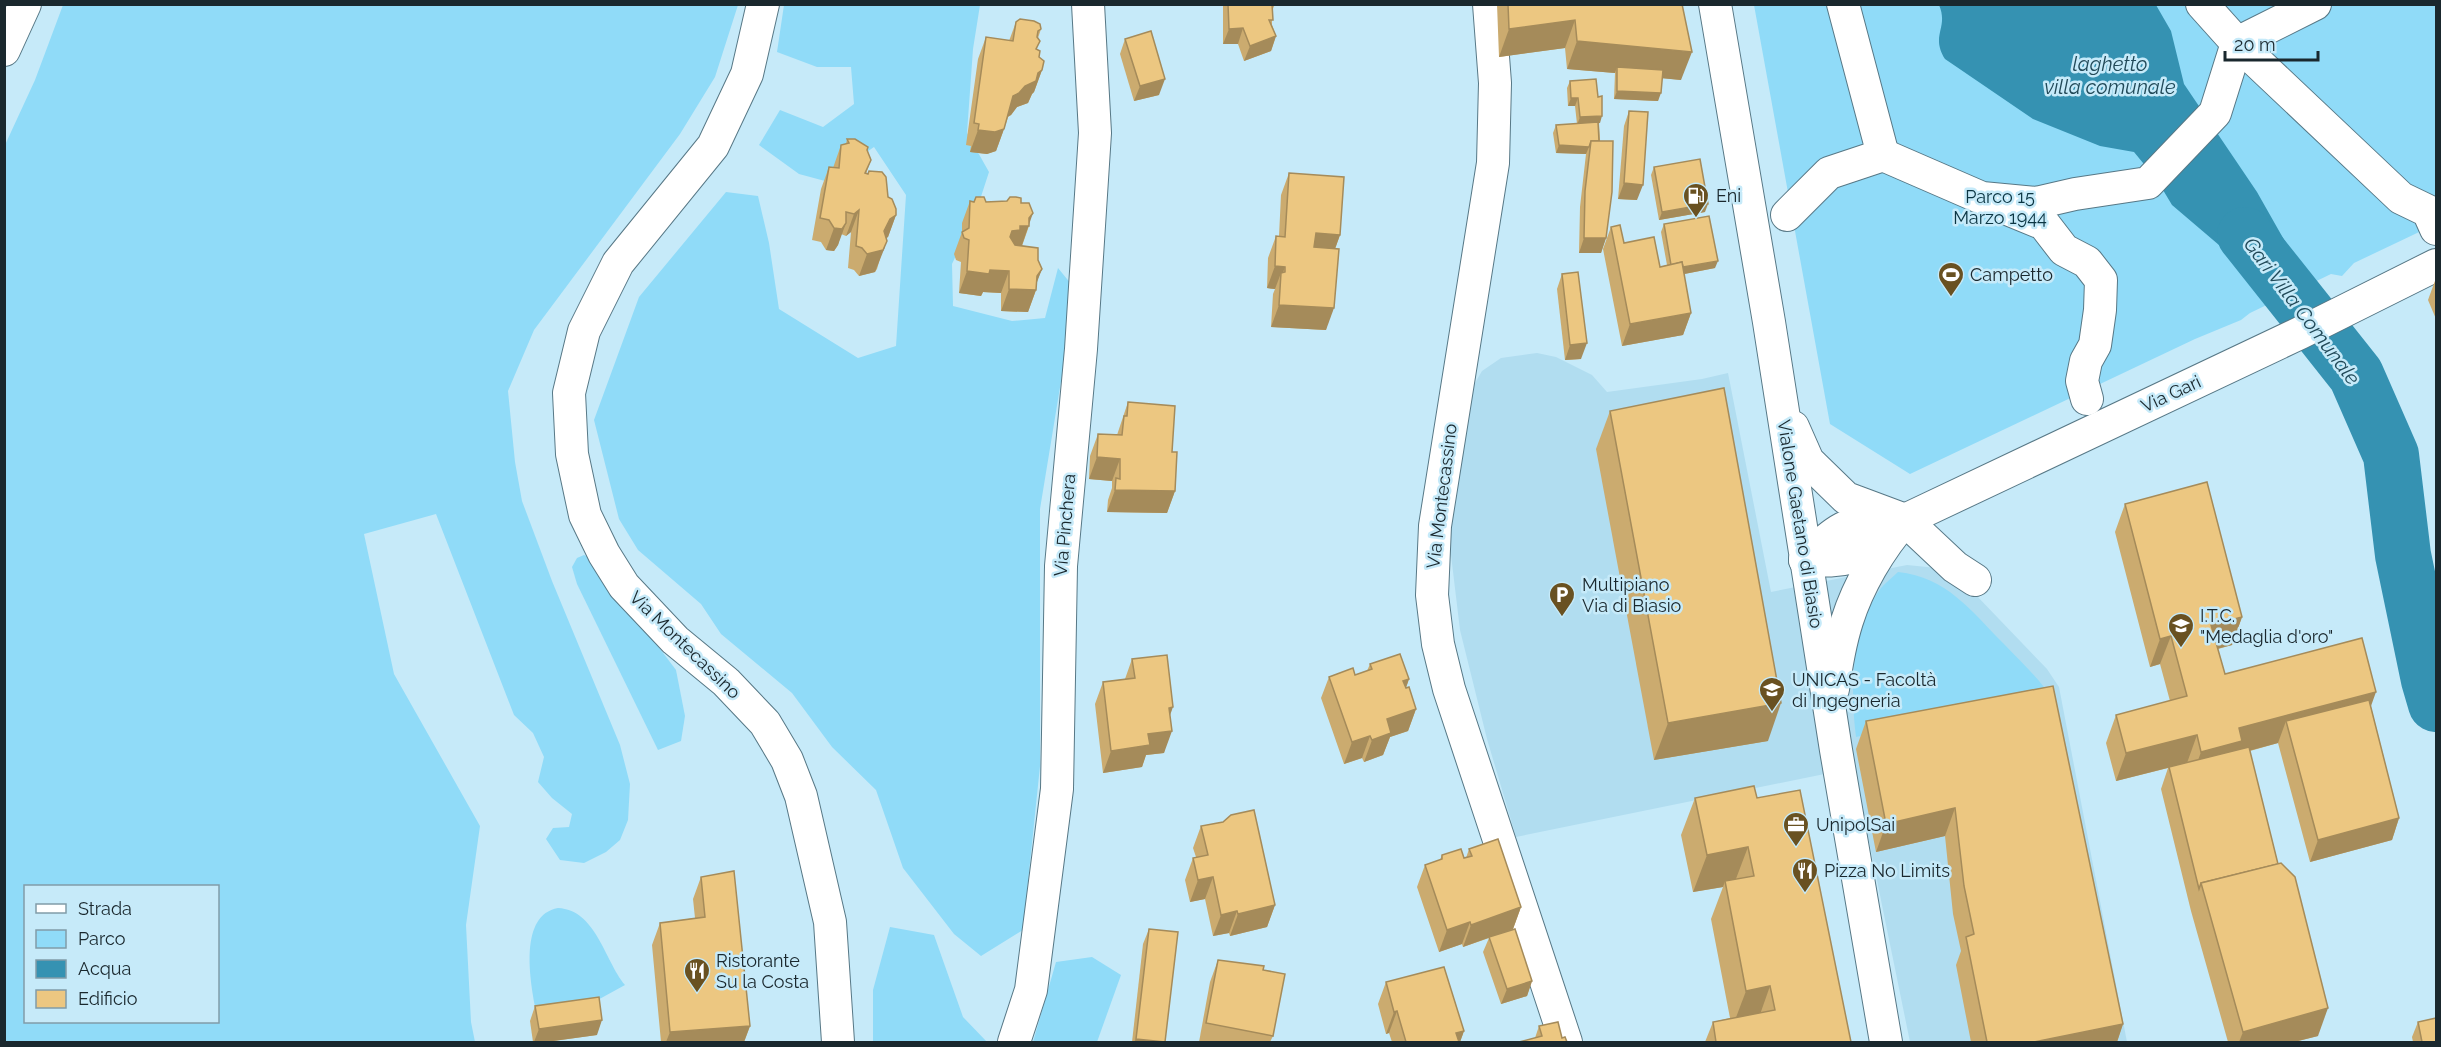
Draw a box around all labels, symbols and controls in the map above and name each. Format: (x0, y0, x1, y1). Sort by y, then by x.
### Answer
scale bar (2225, 24, 2318, 62)
text: 20 m (2234, 34, 2276, 55)
water label: laghetto villa comunale (2044, 52, 2176, 99)
fuel station icon: Eni (1681, 181, 1711, 219)
place label: Eni (1716, 185, 1741, 206)
park label: Parco 15 Marzo 1944 (1953, 186, 2047, 228)
water label: Gari Villa Comunale (2239, 233, 2365, 390)
sports icon: Campetto (1936, 260, 1966, 298)
place label: Campetto (1970, 264, 2053, 285)
street label: Via Gari (2138, 371, 2204, 416)
street label: Vialone Gaetano di Biasio (1774, 418, 1827, 630)
street label: Via Montecassino (1422, 422, 1461, 570)
street label: Via Pinchera (1050, 473, 1079, 577)
place label: Multipiano Via di Biasio (1582, 574, 1682, 616)
parking icon: Multipiano Via di Biasio (1547, 580, 1577, 618)
street label: Via Montecassino (626, 586, 745, 703)
place label: I.T.C. "Medaglia d'oro" (2200, 605, 2333, 647)
school or university icon: I.T.C. "Medaglia d'oro" (2166, 611, 2196, 649)
place label: UNICAS - Facoltà di Ingegneria (1792, 669, 1936, 711)
school or university icon: UNICAS - Facoltà di Ingegneria (1757, 675, 1787, 713)
office icon: UnipolSai (1781, 810, 1811, 848)
place label: UnipolSai (1816, 814, 1895, 835)
restaurant icon: Pizza No Limits (1790, 856, 1820, 894)
place label: Pizza No Limits (1824, 860, 1950, 881)
legend (24, 885, 219, 1023)
text: Strada (78, 898, 132, 919)
text: Parco (78, 928, 126, 949)
place label: Ristorante Su la Costa (716, 950, 809, 992)
restaurant icon: Ristorante Su la Costa (682, 956, 712, 994)
text: Acqua (78, 958, 131, 979)
text: Edificio (78, 988, 138, 1009)

